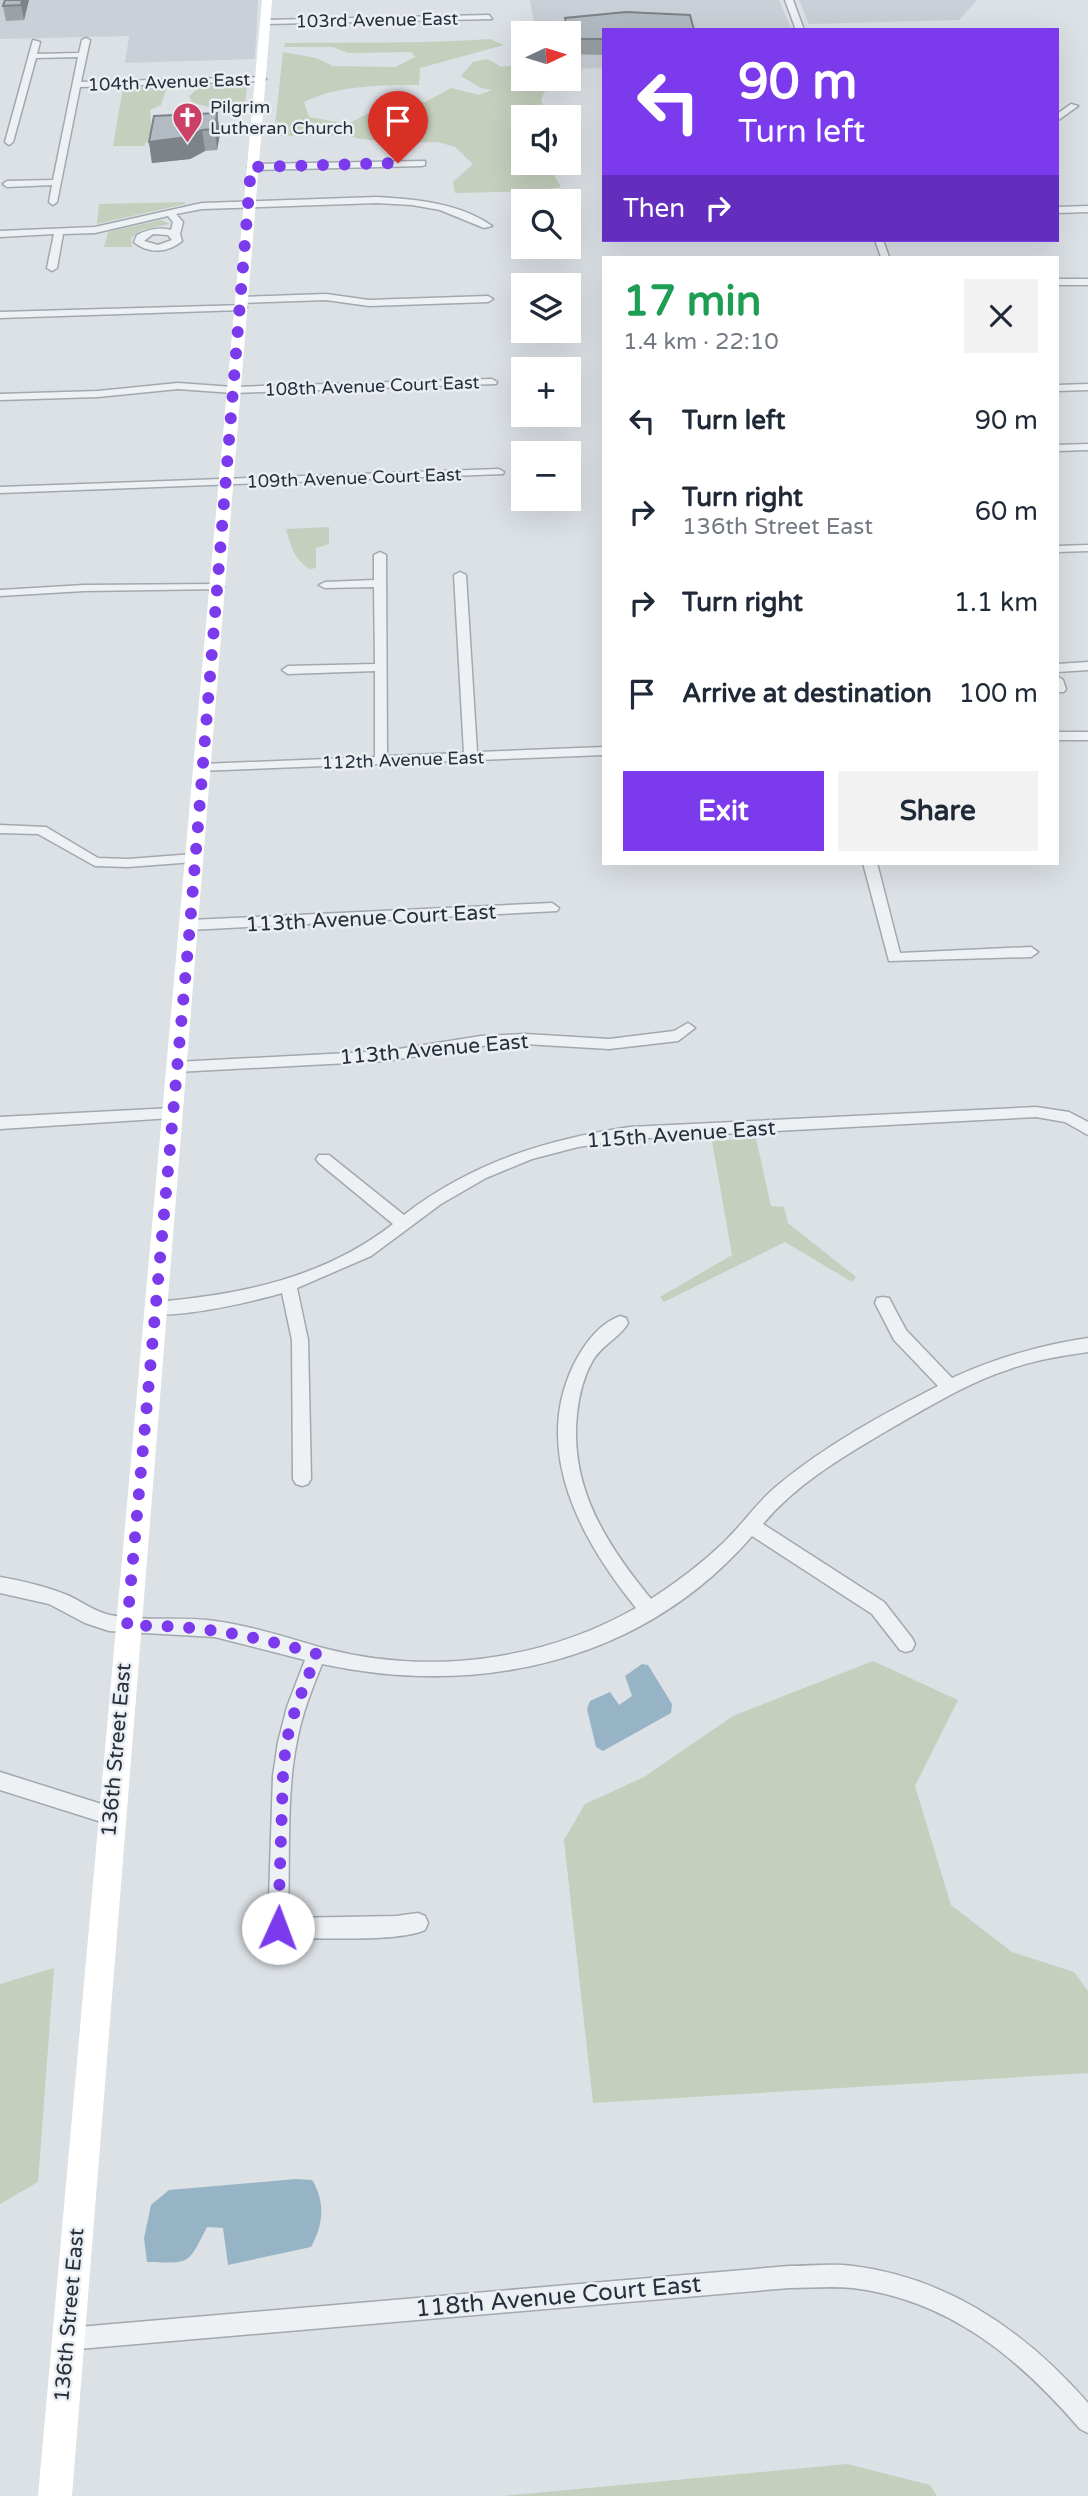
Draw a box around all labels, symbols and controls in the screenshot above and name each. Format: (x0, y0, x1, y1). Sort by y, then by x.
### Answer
street label: 103rd Avenue East (296, 8, 459, 32)
north arrow (511, 21, 581, 91)
map controls (511, 21, 581, 511)
text: 90 m (738, 53, 857, 112)
icon: left (623, 56, 714, 147)
street label: 104th Avenue East (87, 68, 251, 96)
pin (368, 91, 428, 163)
place label: Pilgrim Lutheran Church (210, 96, 354, 139)
church icon: Pilgrim Lutheran Church (170, 100, 204, 144)
icon: arrive (379, 102, 417, 140)
button: sound (511, 105, 581, 175)
text: Turn left (738, 113, 865, 151)
button: search (511, 189, 581, 259)
icon: right (699, 189, 737, 227)
text: Then (623, 193, 685, 224)
button: layers (511, 273, 581, 343)
text: 17 min (623, 276, 761, 327)
button: close (964, 279, 1038, 353)
text: 1.4 km · 22:10 (623, 328, 779, 356)
button: + (511, 357, 581, 427)
street label: 108th Avenue Court East (264, 371, 480, 401)
icon: left (623, 402, 661, 440)
text: Turn left (682, 405, 785, 436)
text: 90 m (975, 405, 1038, 436)
button: − (511, 441, 581, 511)
street label: 109th Avenue Court East (246, 463, 462, 493)
text: Turn right (682, 482, 803, 513)
icon: right (623, 493, 661, 531)
text: 60 m (975, 496, 1038, 527)
text: 136th Street East (682, 513, 873, 541)
icon: right (623, 584, 661, 622)
text: Turn right (682, 587, 803, 618)
text: 1.1 km (954, 587, 1038, 618)
icon: arrive (623, 675, 661, 713)
text: Arrive at destination (682, 678, 932, 709)
text: 100 m (958, 678, 1038, 709)
street label: 112th Avenue East (321, 746, 485, 774)
button: Exit (623, 771, 824, 851)
button: Share (838, 771, 1038, 851)
street label: 113th Avenue Court East (245, 899, 497, 938)
street label: 113th Avenue East (339, 1029, 530, 1070)
street label: 115th Avenue East (586, 1115, 776, 1154)
street label: 136th Street East (96, 1662, 137, 1838)
position arrow (241, 1891, 315, 1965)
street label: 136th Street East (49, 2227, 90, 2403)
street label: 118th Avenue Court East (414, 2270, 702, 2323)

